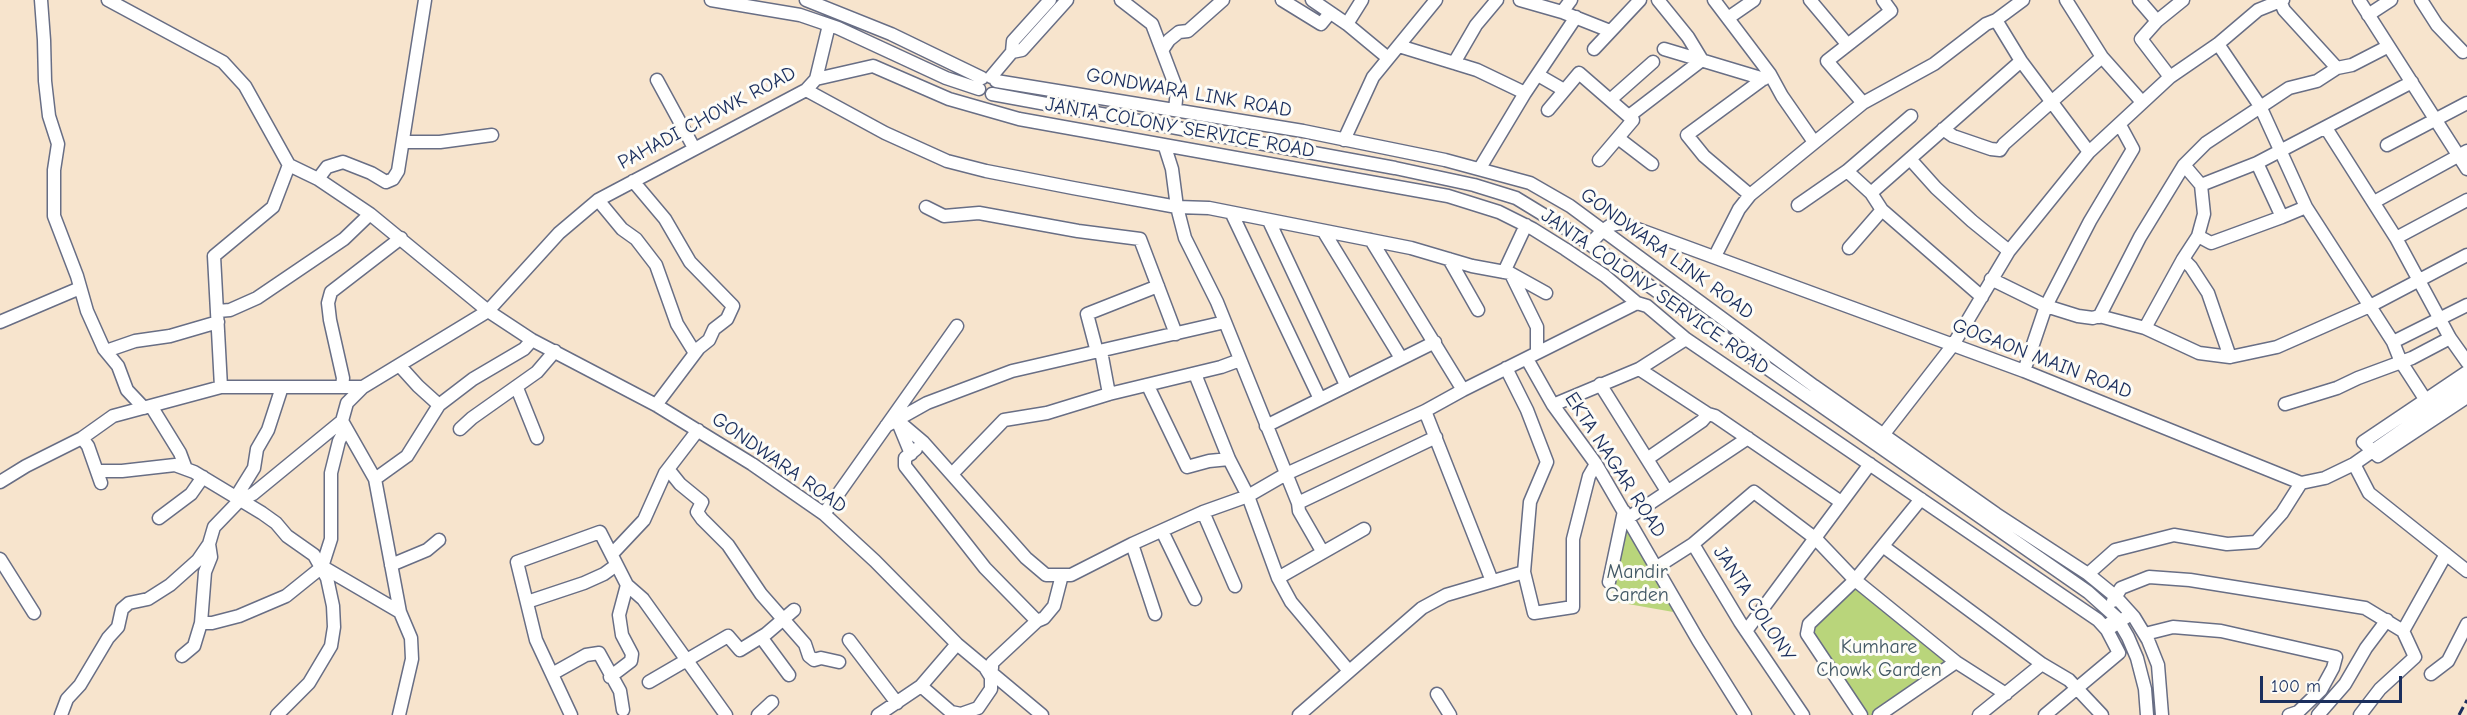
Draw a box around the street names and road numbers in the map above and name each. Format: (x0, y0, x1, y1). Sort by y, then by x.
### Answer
street label: PAHADI CHOWK ROAD (614, 61, 800, 175)
street label: GONDWARA LINK ROAD (1084, 63, 1294, 123)
street label: JANTA COLONY SERVICE ROAD (1043, 92, 1317, 164)
street label: GONDWARA LINK ROAD (1576, 183, 1758, 325)
street label: JANTA COLONY SERVICE ROAD (1536, 204, 1774, 380)
street label: GOGAON MAIN ROAD (1949, 314, 2135, 404)
street label: EKTA NAGAR ROAD (1559, 388, 1671, 542)
street label: GONDWARA ROAD (707, 407, 851, 519)
street label: JANTA COLONY (1708, 542, 1800, 666)

